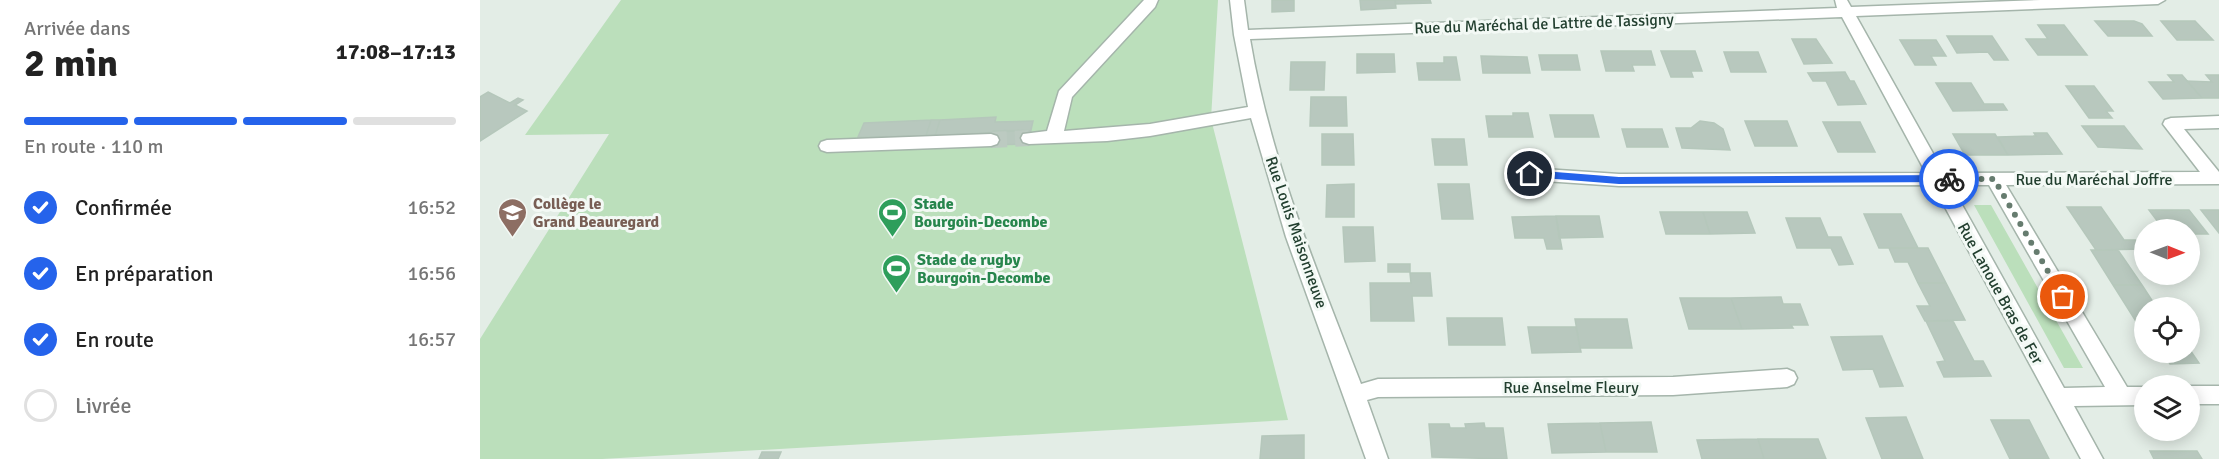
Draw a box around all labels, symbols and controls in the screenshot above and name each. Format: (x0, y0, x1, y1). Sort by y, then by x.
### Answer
street label: Rue du Maréchal de Lattre de Tassigny (1414, 9, 1675, 39)
text: Arrivée dans (24, 16, 130, 41)
text: 17:08–17:13 (336, 38, 456, 65)
text: 2 min (24, 39, 118, 87)
text: En route · 110 m (24, 134, 163, 159)
pin (1504, 148, 1555, 199)
courier (1919, 149, 1979, 209)
street label: Rue Louis Maisonneuve (1261, 154, 1331, 311)
icon: home (1513, 157, 1546, 190)
icon: bike (1933, 163, 1966, 196)
street label: Rue du Maréchal Joffre (2016, 170, 2172, 190)
icon: check (24, 191, 57, 224)
text: Confirmée (75, 194, 172, 221)
place label: Collège le Grand Beauregard (533, 194, 660, 232)
place label: Stade Bourgoin-Decombe (914, 194, 1048, 232)
text: 16:52 (407, 195, 456, 220)
school or university icon: Collège le Grand Beauregard (496, 196, 528, 238)
sports icon: Stade Bourgoin-Decombe (877, 196, 909, 238)
street label: Rue Lanoue Bras de Fer (1953, 219, 2047, 368)
north arrow (2134, 219, 2200, 285)
map controls (2134, 219, 2200, 441)
place label: Stade de rugby Bourgoin-Decombe (917, 250, 1051, 288)
sports icon: Stade de rugby Bourgoin-Decombe (880, 252, 912, 294)
icon: check (24, 257, 57, 290)
text: En préparation (75, 260, 214, 287)
text: 16:56 (407, 261, 456, 286)
pin (2037, 271, 2088, 322)
icon: bag (2046, 280, 2079, 313)
button: locate (2134, 297, 2200, 363)
icon: check (24, 323, 57, 356)
text: En route (75, 326, 154, 353)
text: 16:57 (407, 327, 456, 352)
button: layers (2134, 375, 2200, 441)
street label: Rue Anselme Fleury (1503, 378, 1639, 398)
text: Livrée (75, 392, 132, 419)

